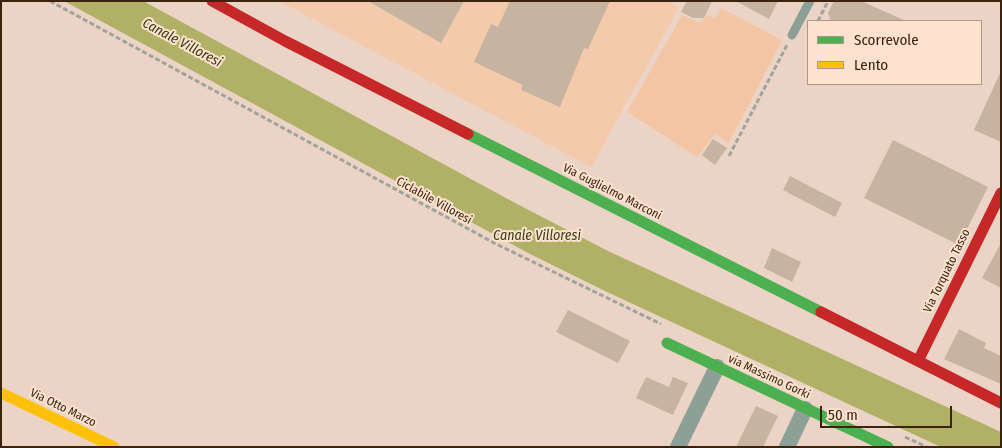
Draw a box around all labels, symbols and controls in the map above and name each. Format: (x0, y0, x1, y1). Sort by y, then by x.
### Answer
water label: Canale Villoresi (139, 15, 225, 71)
legend (807, 20, 982, 85)
text: Scorrevole (854, 31, 919, 49)
text: Lento (854, 56, 888, 74)
street label: Via Guglielmo Marconi (560, 161, 664, 223)
street label: Ciclabile Villoresi (394, 174, 474, 228)
street label: Via Torquato Tasso (920, 227, 974, 315)
water label: Canale Villoresi (493, 228, 581, 244)
street label: via Massimo Gorki (726, 352, 812, 402)
street label: Via Otto Marzo (28, 386, 98, 430)
scale bar (822, 396, 954, 428)
text: 50 m (828, 406, 858, 424)

